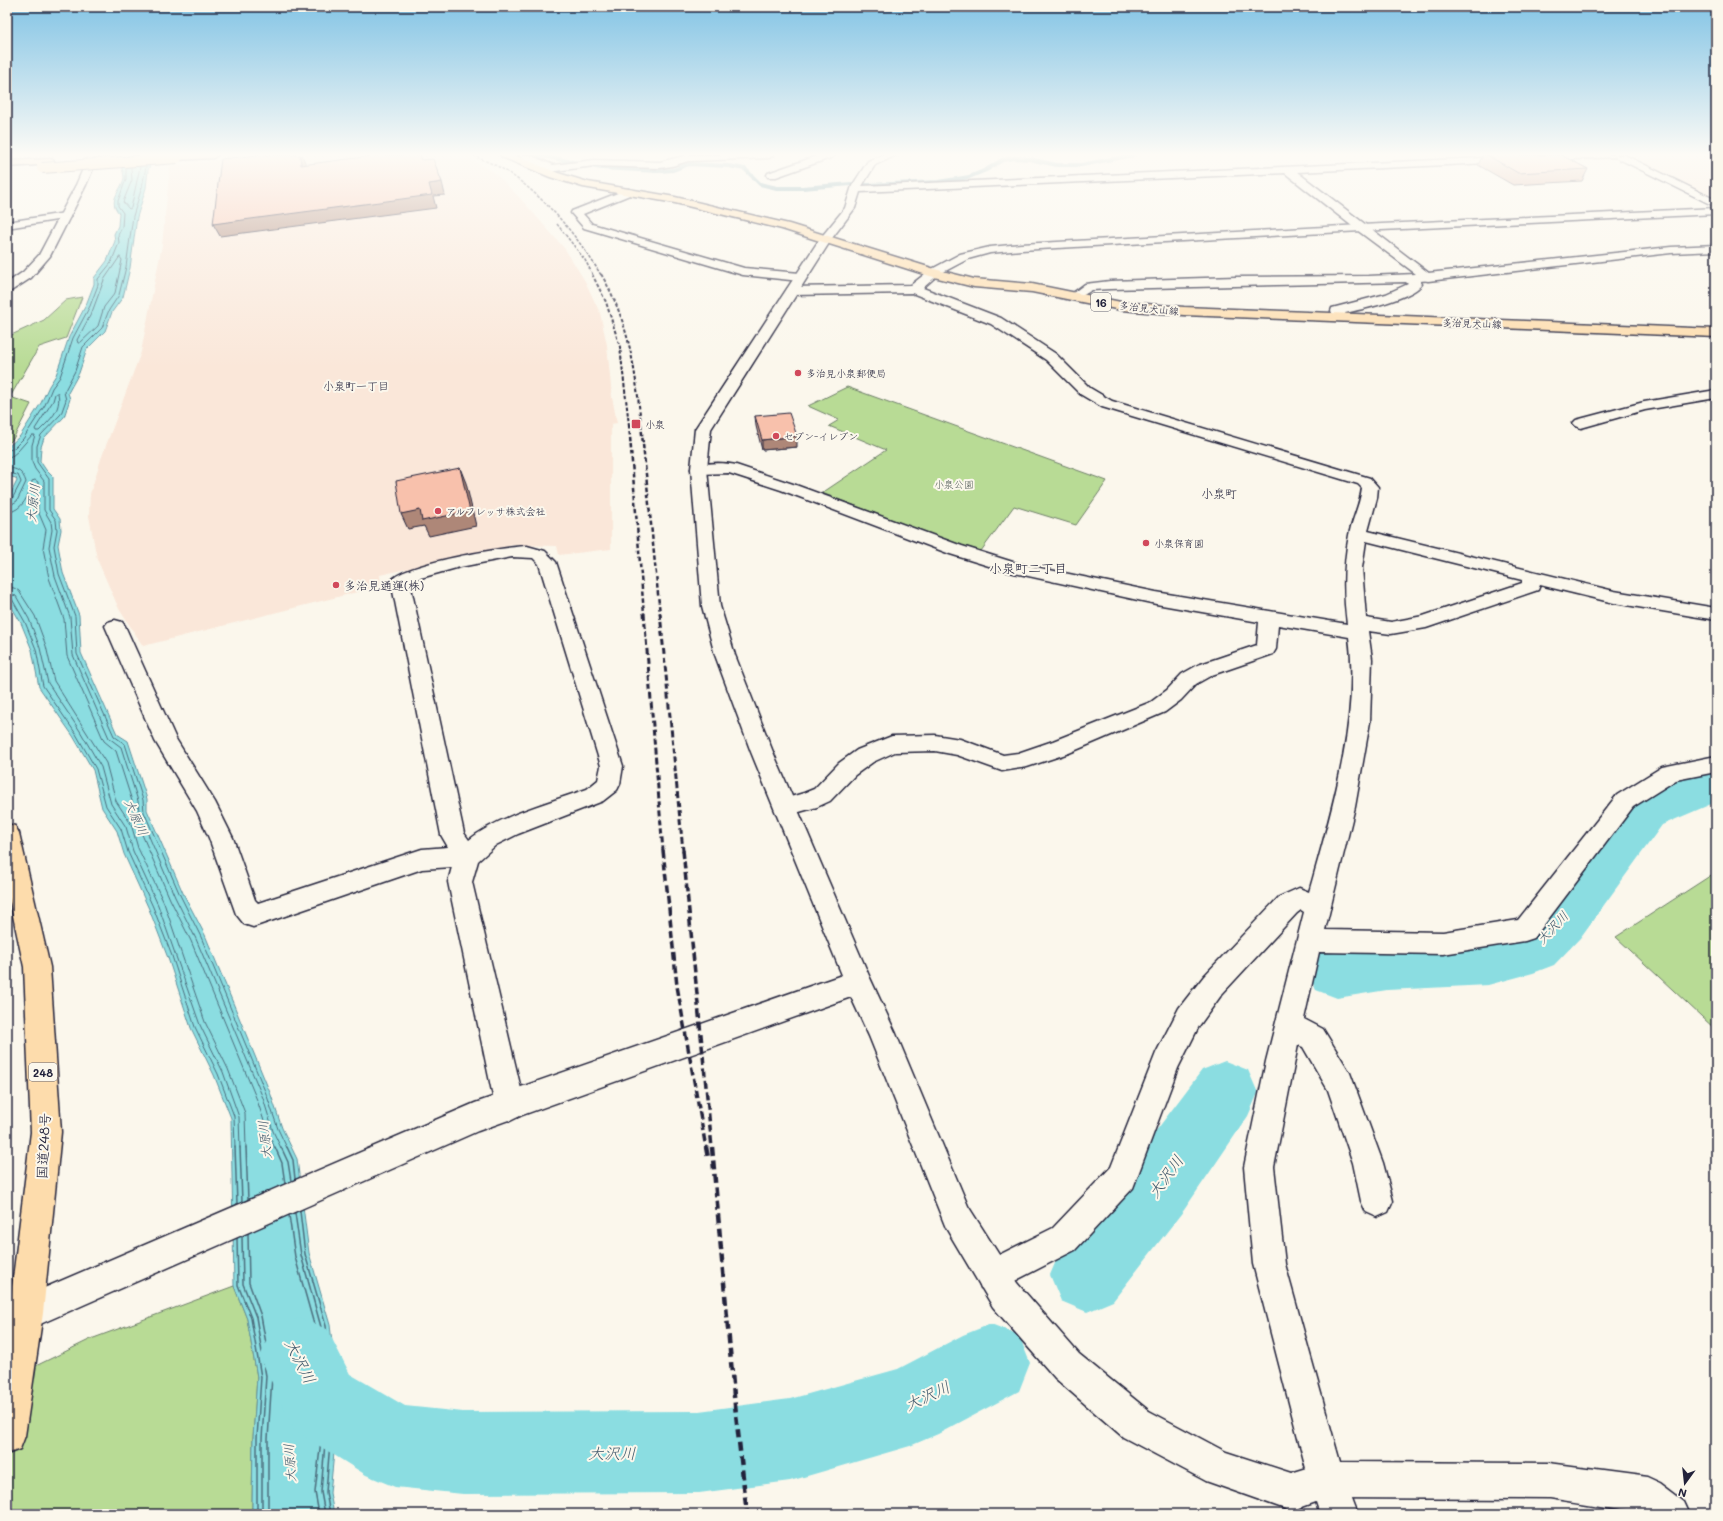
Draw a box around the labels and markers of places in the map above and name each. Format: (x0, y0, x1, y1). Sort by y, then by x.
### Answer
place label: 多治見小泉郵便局 (806, 366, 886, 380)
marker: 多治見小泉郵便局 (793, 368, 803, 378)
place label: 小泉 (645, 417, 665, 431)
marker: 小泉 (630, 418, 642, 430)
place label: セブン-イレブン (784, 429, 858, 443)
marker: セブン-イレブン (771, 431, 781, 441)
place label: アルフレッサ株式会社 (446, 504, 545, 518)
marker: アルフレッサ株式会社 (433, 506, 443, 516)
place label: 小泉保育園 (1154, 536, 1204, 550)
marker: 小泉保育園 (1141, 538, 1151, 548)
place label: 多治見通運(株) (344, 577, 424, 593)
marker: 多治見通運(株) (331, 580, 341, 590)

